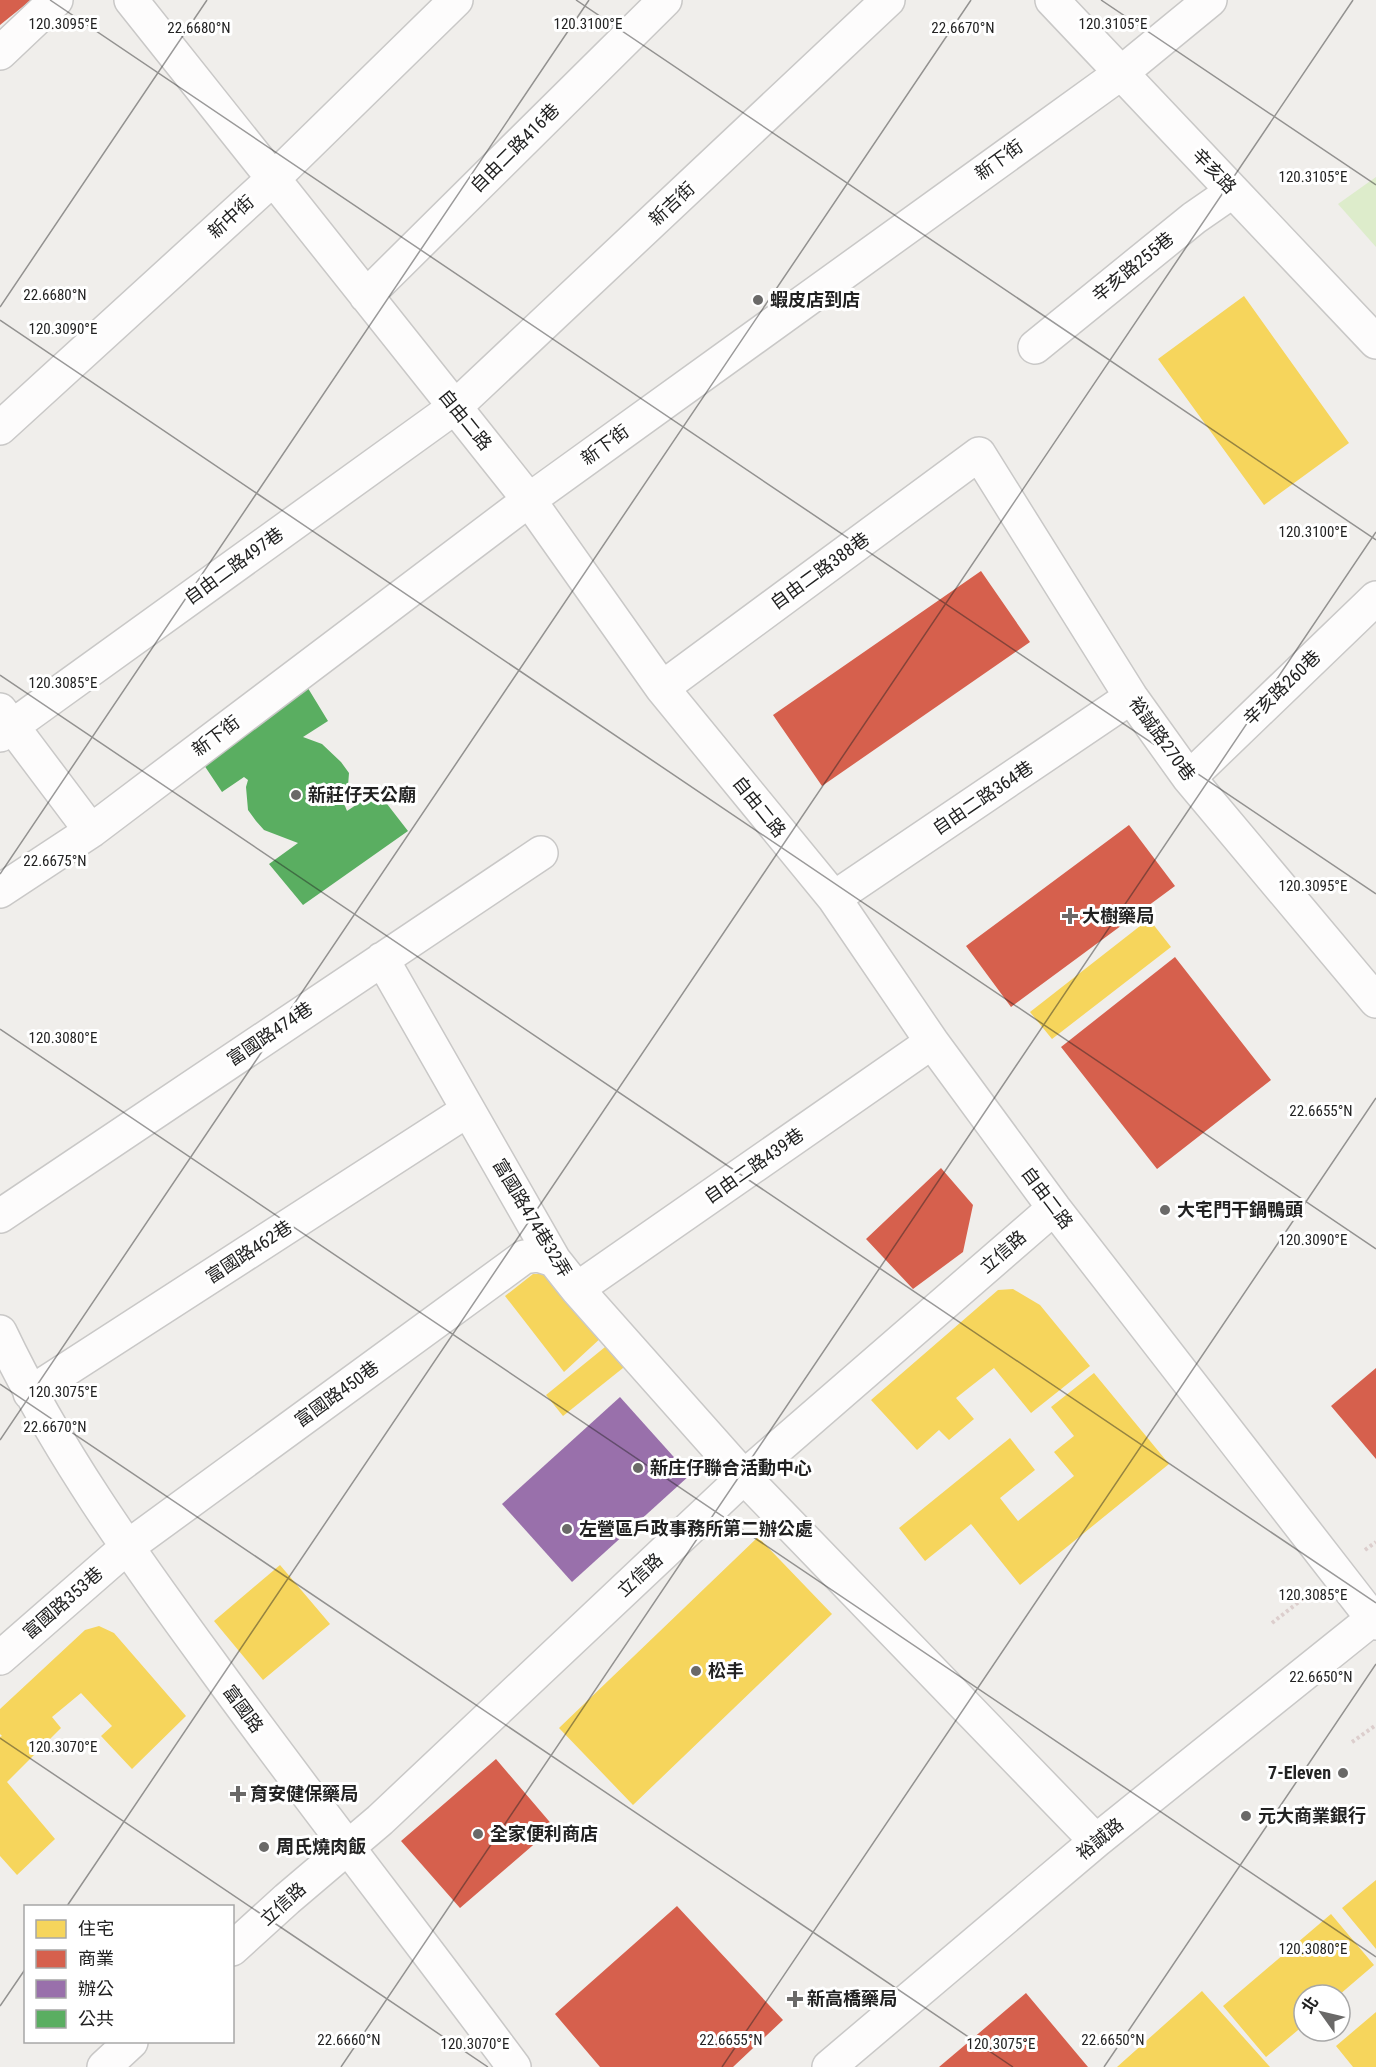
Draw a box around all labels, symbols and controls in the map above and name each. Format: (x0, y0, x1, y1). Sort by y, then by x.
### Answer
text: 120.3095°E (29, 15, 97, 33)
text: 120.3100°E (554, 15, 622, 33)
text: 120.3105°E (1079, 15, 1147, 33)
text: 22.6680°N (167, 19, 231, 37)
text: 22.6670°N (931, 19, 995, 37)
street label: 自由二路416巷 (466, 99, 563, 196)
street label: 新下街 (971, 135, 1027, 184)
street label: 辛亥路 (1188, 144, 1241, 197)
text: 120.3105°E (1279, 168, 1347, 186)
street label: 新吉街 (645, 178, 699, 230)
street label: 新中街 (204, 191, 258, 242)
street label: 辛亥路255巷 (1088, 227, 1178, 306)
text: 22.6680°N (23, 286, 87, 304)
place label: 蝦皮店到店 (770, 289, 860, 310)
marker: 蝦皮店到店 (751, 293, 765, 307)
text: 120.3090°E (29, 320, 97, 338)
street label: 自由二路 (435, 385, 496, 454)
street label: 新下街 (577, 420, 633, 469)
street label: 自由二路497巷 (180, 523, 287, 608)
text: 120.3100°E (1279, 523, 1347, 541)
street label: 自由二路388巷 (766, 528, 873, 613)
street label: 辛亥路260巷 (1239, 646, 1324, 729)
text: 120.3085°E (29, 674, 97, 692)
street label: 裕誠路270巷 (1125, 693, 1200, 785)
street label: 新下街 (188, 711, 244, 760)
street label: 自由二路364巷 (928, 756, 1037, 839)
street label: 自由二路 (729, 772, 790, 841)
place label: 新莊仔天公廟 (308, 784, 416, 805)
marker: 新莊仔天公廟 (289, 788, 303, 802)
text: 22.6675°N (23, 852, 87, 870)
text: 120.3095°E (1279, 877, 1347, 895)
place label: 大樹藥局 (1082, 905, 1154, 926)
marker: 大樹藥局 (1063, 909, 1077, 923)
street label: 富國路474巷 (223, 997, 316, 1070)
text: 120.3080°E (29, 1029, 97, 1047)
text: 22.6655°N (1289, 1102, 1353, 1120)
street label: 自由二路439巷 (700, 1124, 808, 1208)
street label: 富國路474巷32弄 (489, 1155, 576, 1281)
street label: 自由二路 (1017, 1163, 1077, 1233)
place label: 大宅門干鍋鴨頭 (1177, 1199, 1303, 1220)
marker: 大宅門干鍋鴨頭 (1158, 1203, 1172, 1217)
street label: 富國路462巷 (202, 1216, 296, 1287)
street label: 立信路 (975, 1226, 1030, 1277)
text: 120.3090°E (1279, 1231, 1347, 1249)
street label: 富國路450巷 (291, 1356, 383, 1431)
text: 120.3075°E (29, 1383, 97, 1401)
text: 22.6670°N (23, 1418, 87, 1436)
place label: 新庄仔聯合活動中心 (650, 1457, 812, 1478)
marker: 新庄仔聯合活動中心 (631, 1461, 645, 1475)
place label: 左營區戶政事務所第二辦公處 (579, 1518, 813, 1539)
marker: 左營區戶政事務所第二辦公處 (560, 1522, 574, 1536)
street label: 立信路 (613, 1549, 667, 1601)
street label: 富國路353巷 (19, 1562, 107, 1643)
text: 120.3085°E (1279, 1586, 1347, 1604)
place label: 松丰 (708, 1660, 744, 1681)
marker: 松丰 (689, 1664, 703, 1678)
text: 22.6650°N (1289, 1668, 1353, 1686)
street label: 富國路 (219, 1681, 268, 1737)
text: 120.3070°E (29, 1738, 97, 1756)
place label: 7-Eleven (1268, 1762, 1331, 1783)
marker: 7-Eleven (1336, 1766, 1350, 1780)
place label: 育安健保藥局 (250, 1783, 358, 1804)
marker: 育安健保藥局 (231, 1787, 245, 1801)
place label: 元大商業銀行 (1258, 1805, 1366, 1826)
marker: 元大商業銀行 (1239, 1809, 1253, 1823)
street label: 裕誠路 (1072, 1813, 1127, 1864)
place label: 全家便利商店 (490, 1823, 598, 1844)
marker: 全家便利商店 (471, 1827, 485, 1841)
place label: 周氏燒肉飯 (276, 1836, 366, 1857)
marker: 周氏燒肉飯 (257, 1840, 271, 1854)
street label: 立信路 (256, 1878, 310, 1929)
legend (24, 1905, 234, 2043)
text: 住宅 (78, 1918, 114, 1939)
text: 120.3080°E (1279, 1940, 1347, 1958)
text: 商業 (78, 1948, 114, 1969)
text: 辦公 (78, 1978, 114, 1999)
north arrow (1292, 1983, 1352, 2043)
place label: 新高橋藥局 (807, 1988, 897, 2009)
marker: 新高橋藥局 (788, 1992, 802, 2006)
text: 北 (1298, 1993, 1322, 2017)
text: 公共 (78, 2008, 114, 2029)
text: 22.6660°N (317, 2031, 381, 2049)
text: 22.6655°N (699, 2031, 763, 2049)
text: 22.6650°N (1081, 2031, 1145, 2049)
text: 120.3070°E (441, 2035, 509, 2053)
text: 120.3075°E (967, 2035, 1035, 2053)

